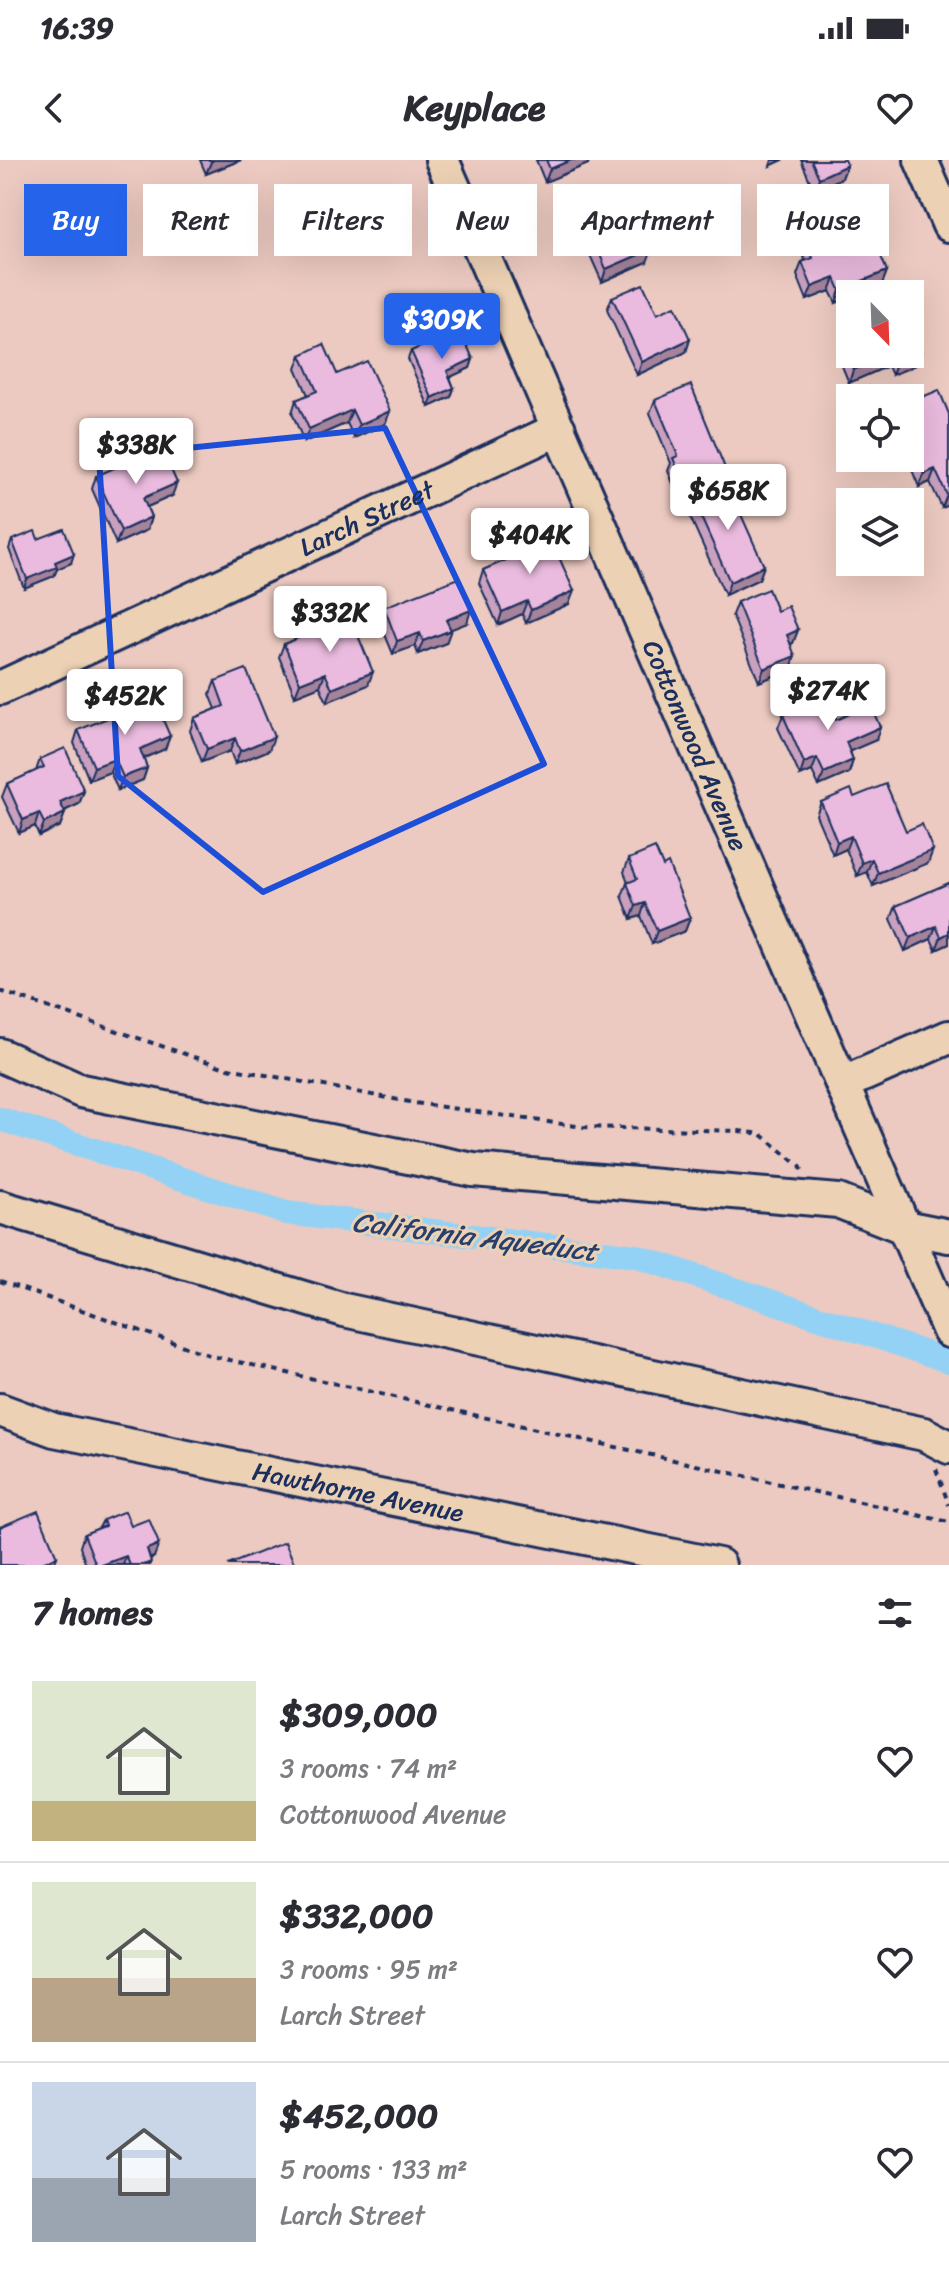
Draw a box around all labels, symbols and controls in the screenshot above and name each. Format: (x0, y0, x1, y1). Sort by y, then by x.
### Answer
text: 16:39 (40, 1, 114, 55)
text: Keyplace (404, 76, 545, 140)
icon: back (32, 86, 76, 130)
icon: heart (873, 86, 917, 130)
chip: Buy (24, 184, 127, 256)
chip: Rent (143, 184, 258, 256)
chip: Filters (274, 184, 412, 256)
chip: New (428, 184, 537, 256)
chip: Apartment (553, 184, 741, 256)
chip: House (757, 184, 889, 256)
north arrow (836, 280, 924, 368)
map controls (836, 280, 924, 576)
pin: $309K (386, 293, 498, 361)
text: $309K (402, 296, 482, 342)
button: locate (836, 384, 924, 472)
pin: $338K (80, 418, 192, 486)
text: $338K (97, 421, 175, 467)
pin: $658K (672, 464, 784, 532)
street label: Larch Street (291, 466, 443, 569)
text: $658K (688, 467, 768, 513)
button: layers (836, 488, 924, 576)
pin: $404K (474, 508, 586, 576)
text: $404K (489, 511, 571, 557)
pin: $332K (274, 586, 386, 654)
text: $332K (292, 589, 368, 635)
street label: Cottonwood Avenue (629, 632, 762, 859)
pin: $274K (772, 664, 884, 732)
text: $274K (788, 667, 868, 713)
pin: $452K (69, 669, 181, 737)
text: $452K (85, 672, 165, 718)
water label: California Aqueduct (350, 1197, 603, 1276)
street label: Hawthorne Avenue (248, 1448, 468, 1536)
text: 7 homes (32, 1583, 153, 1643)
icon: filters (873, 1591, 917, 1635)
text: $309,000 (280, 1685, 438, 1745)
icon: home (96, 1713, 192, 1809)
icon: heart (873, 1739, 917, 1783)
text: 3 rooms · 74 m² (280, 1745, 457, 1791)
text: Cottonwood Avenue (280, 1791, 506, 1837)
text: $332,000 (280, 1886, 433, 1946)
icon: home (96, 1914, 192, 2010)
icon: heart (873, 1940, 917, 1984)
text: 3 rooms · 95 m² (280, 1946, 458, 1992)
text: Larch Street (280, 1992, 425, 2038)
text: $452,000 (280, 2086, 438, 2146)
icon: home (96, 2114, 192, 2210)
icon: heart (873, 2140, 917, 2184)
text: 5 rooms · 133 m² (280, 2146, 468, 2192)
text: Larch Street (280, 2192, 425, 2238)

